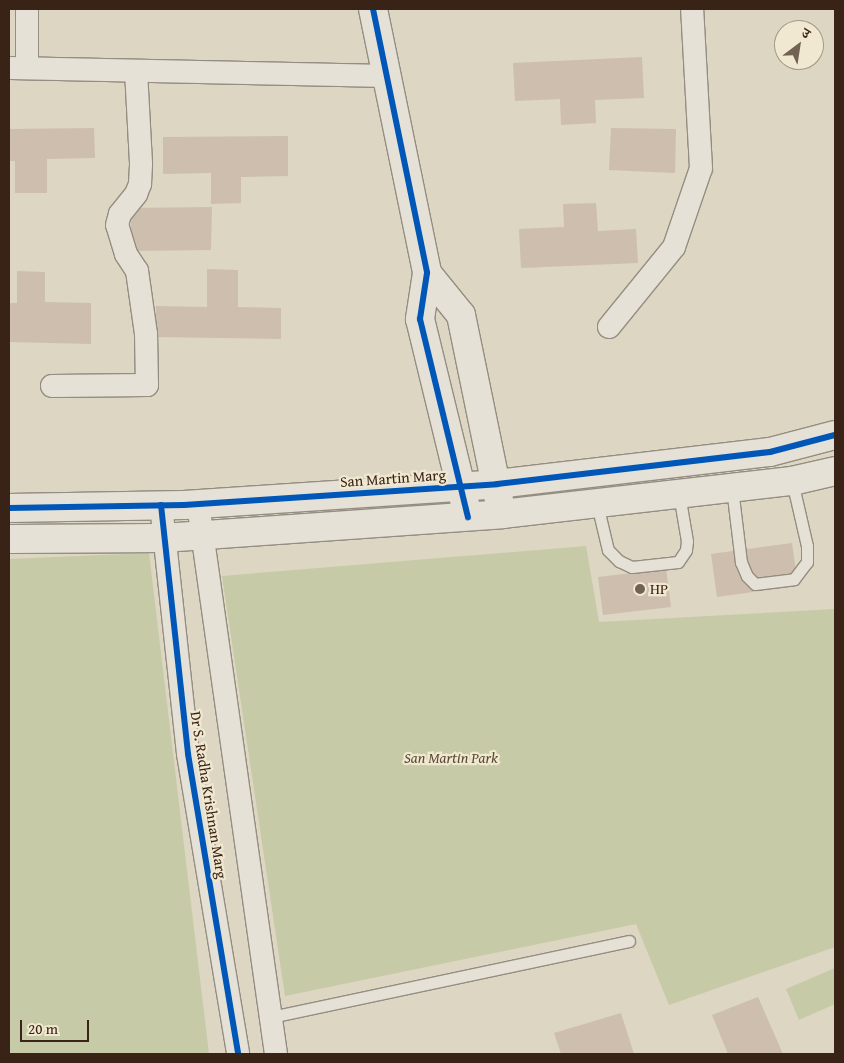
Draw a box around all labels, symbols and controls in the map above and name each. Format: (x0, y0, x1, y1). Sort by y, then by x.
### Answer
north arrow (774, 20, 824, 70)
text: उ (798, 23, 814, 43)
street label: San Martin Marg (340, 465, 446, 491)
place label: HP (650, 580, 668, 598)
marker: HP (634, 583, 646, 595)
street label: Dr S. Radha Krishnan Marg (187, 710, 231, 880)
park label: San Martin Park (404, 749, 498, 767)
scale bar (22, 1010, 91, 1042)
text: 20 m (28, 1018, 58, 1039)

